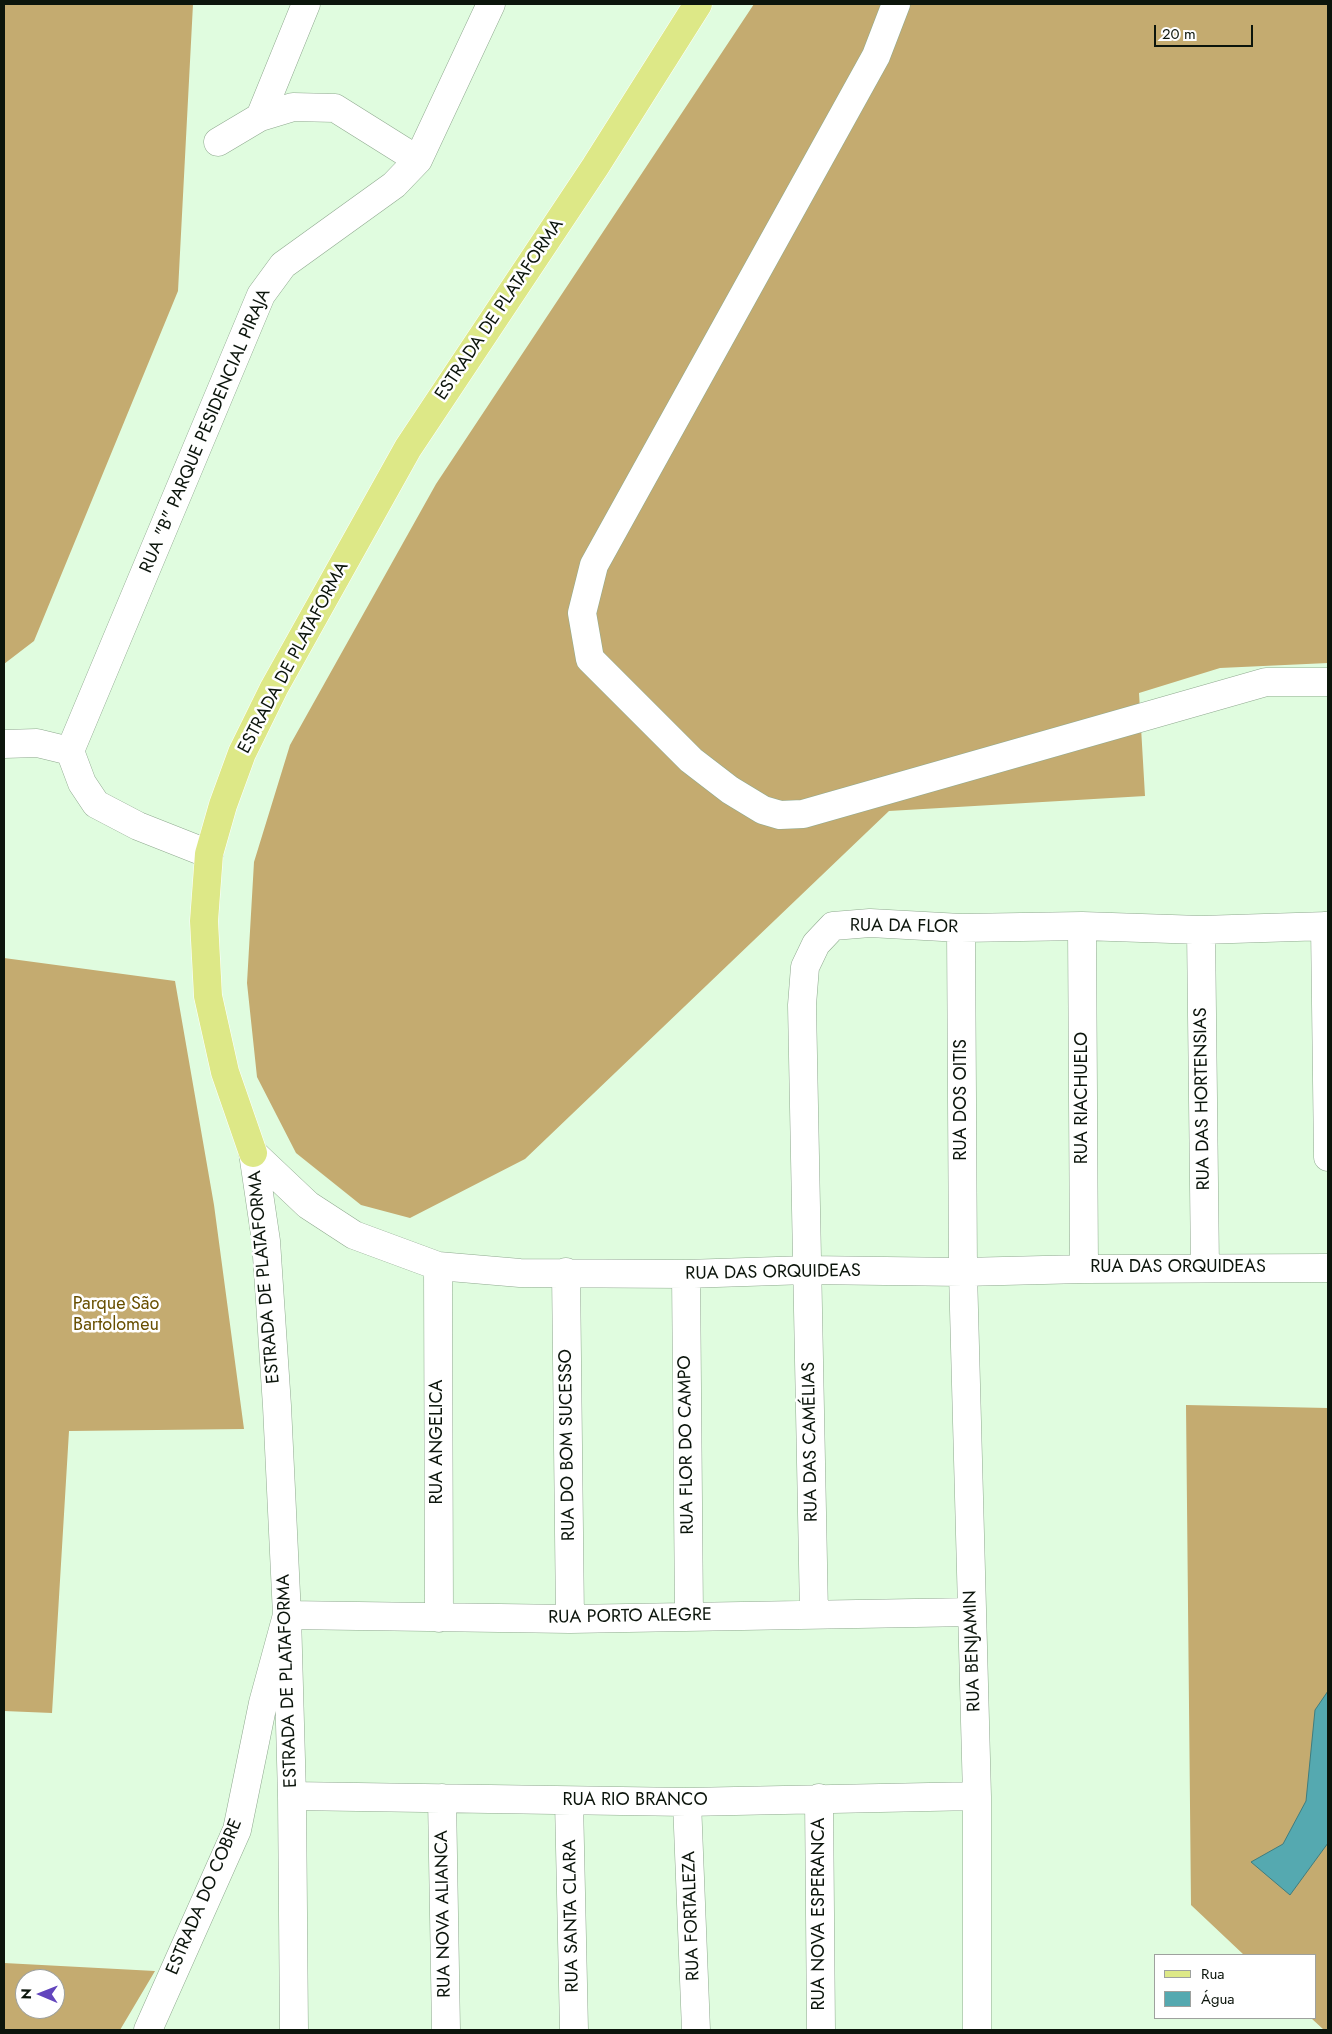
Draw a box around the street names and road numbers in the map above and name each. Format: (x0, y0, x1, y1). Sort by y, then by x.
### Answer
street label: ESTRADA DE PLATAFORMA (431, 215, 569, 405)
street label: RUA "B" PARQUE PESIDENCIAL PIRAJA (136, 286, 276, 576)
street label: ESTRADA DE PLATAFORMA (234, 558, 354, 758)
street label: RUA DA FLOR (850, 915, 958, 939)
street label: RUA DAS HORTENSIAS (1191, 1007, 1215, 1191)
street label: RUA RIACHUELO (1072, 1032, 1094, 1164)
street label: RUA DOS OITIS (951, 1039, 973, 1161)
street label: ESTRADA DE PLATAFORMA (245, 1169, 285, 1385)
street label: RUA DAS ORQUIDEAS (1090, 1257, 1266, 1279)
street label: RUA DAS ORQUIDEAS (685, 1261, 861, 1285)
street label: RUA DO BOM SUCESSO (556, 1349, 580, 1541)
street label: RUA FLOR DO CAMPO (675, 1355, 699, 1535)
street label: RUA DAS CAMÉLIAS (799, 1362, 823, 1522)
street label: RUA ANGELICA (427, 1380, 449, 1504)
street label: ESTRADA DE PLATAFORMA (273, 1574, 303, 1788)
street label: RUA BENJAMIN (960, 1590, 986, 1712)
street label: RUA PORTO ALEGRE (548, 1605, 712, 1629)
street label: RUA RIO BRANCO (562, 1790, 708, 1812)
street label: ESTRADA DO COBRE (162, 1816, 248, 1978)
street label: RUA NOVA ESPERANCA (809, 1818, 831, 2010)
street label: RUA NOVA ALIANCA (432, 1830, 456, 1998)
street label: RUA SANTA CLARA (560, 1839, 584, 1993)
street label: RUA FORTALEZA (679, 1851, 705, 1981)

